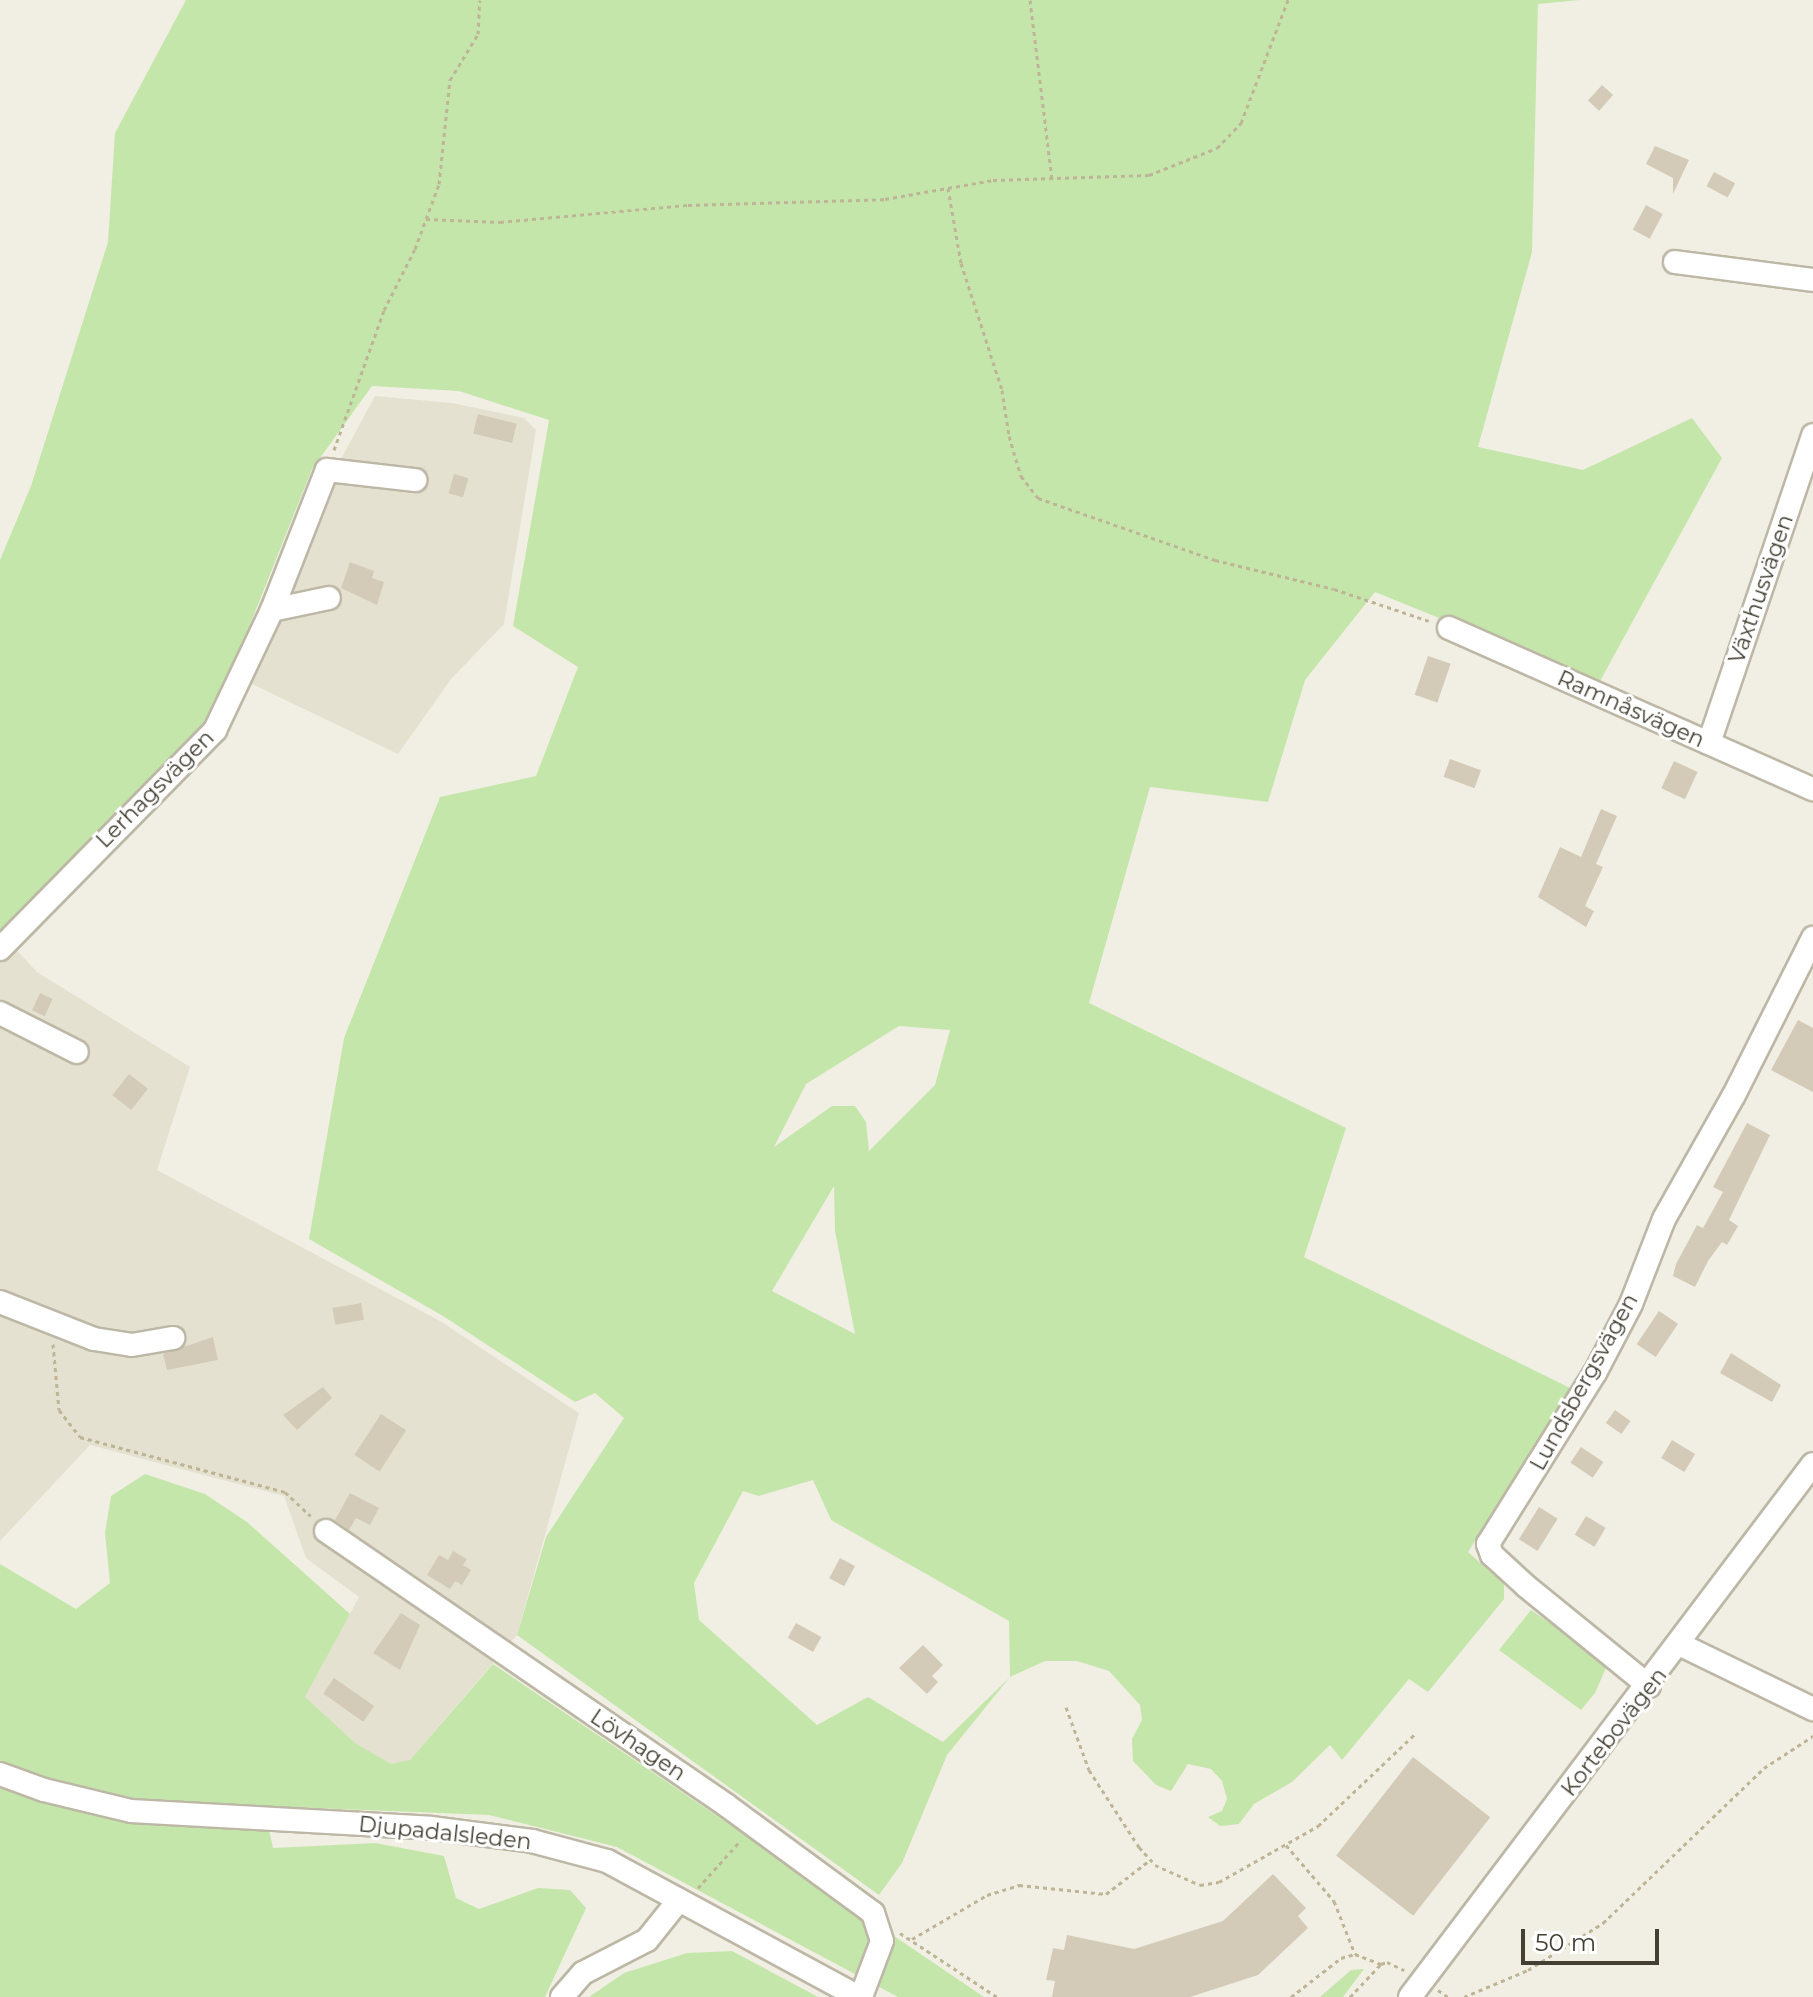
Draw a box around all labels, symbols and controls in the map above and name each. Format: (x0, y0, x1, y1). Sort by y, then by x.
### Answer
street label: Växthusvägen (1723, 511, 1799, 667)
street label: Ramnåsvägen (1553, 665, 1709, 753)
street label: Lerhagsvägen (91, 725, 219, 853)
street label: Lundsbergsvägen (1524, 1289, 1644, 1475)
street label: Kortebovägen (1556, 1662, 1672, 1802)
street label: Lövhagen (585, 1704, 691, 1786)
street label: Djupadalsleden (357, 1811, 533, 1855)
scale bar (1525, 1913, 1663, 1963)
text: 50 m (1535, 1928, 1596, 1957)

